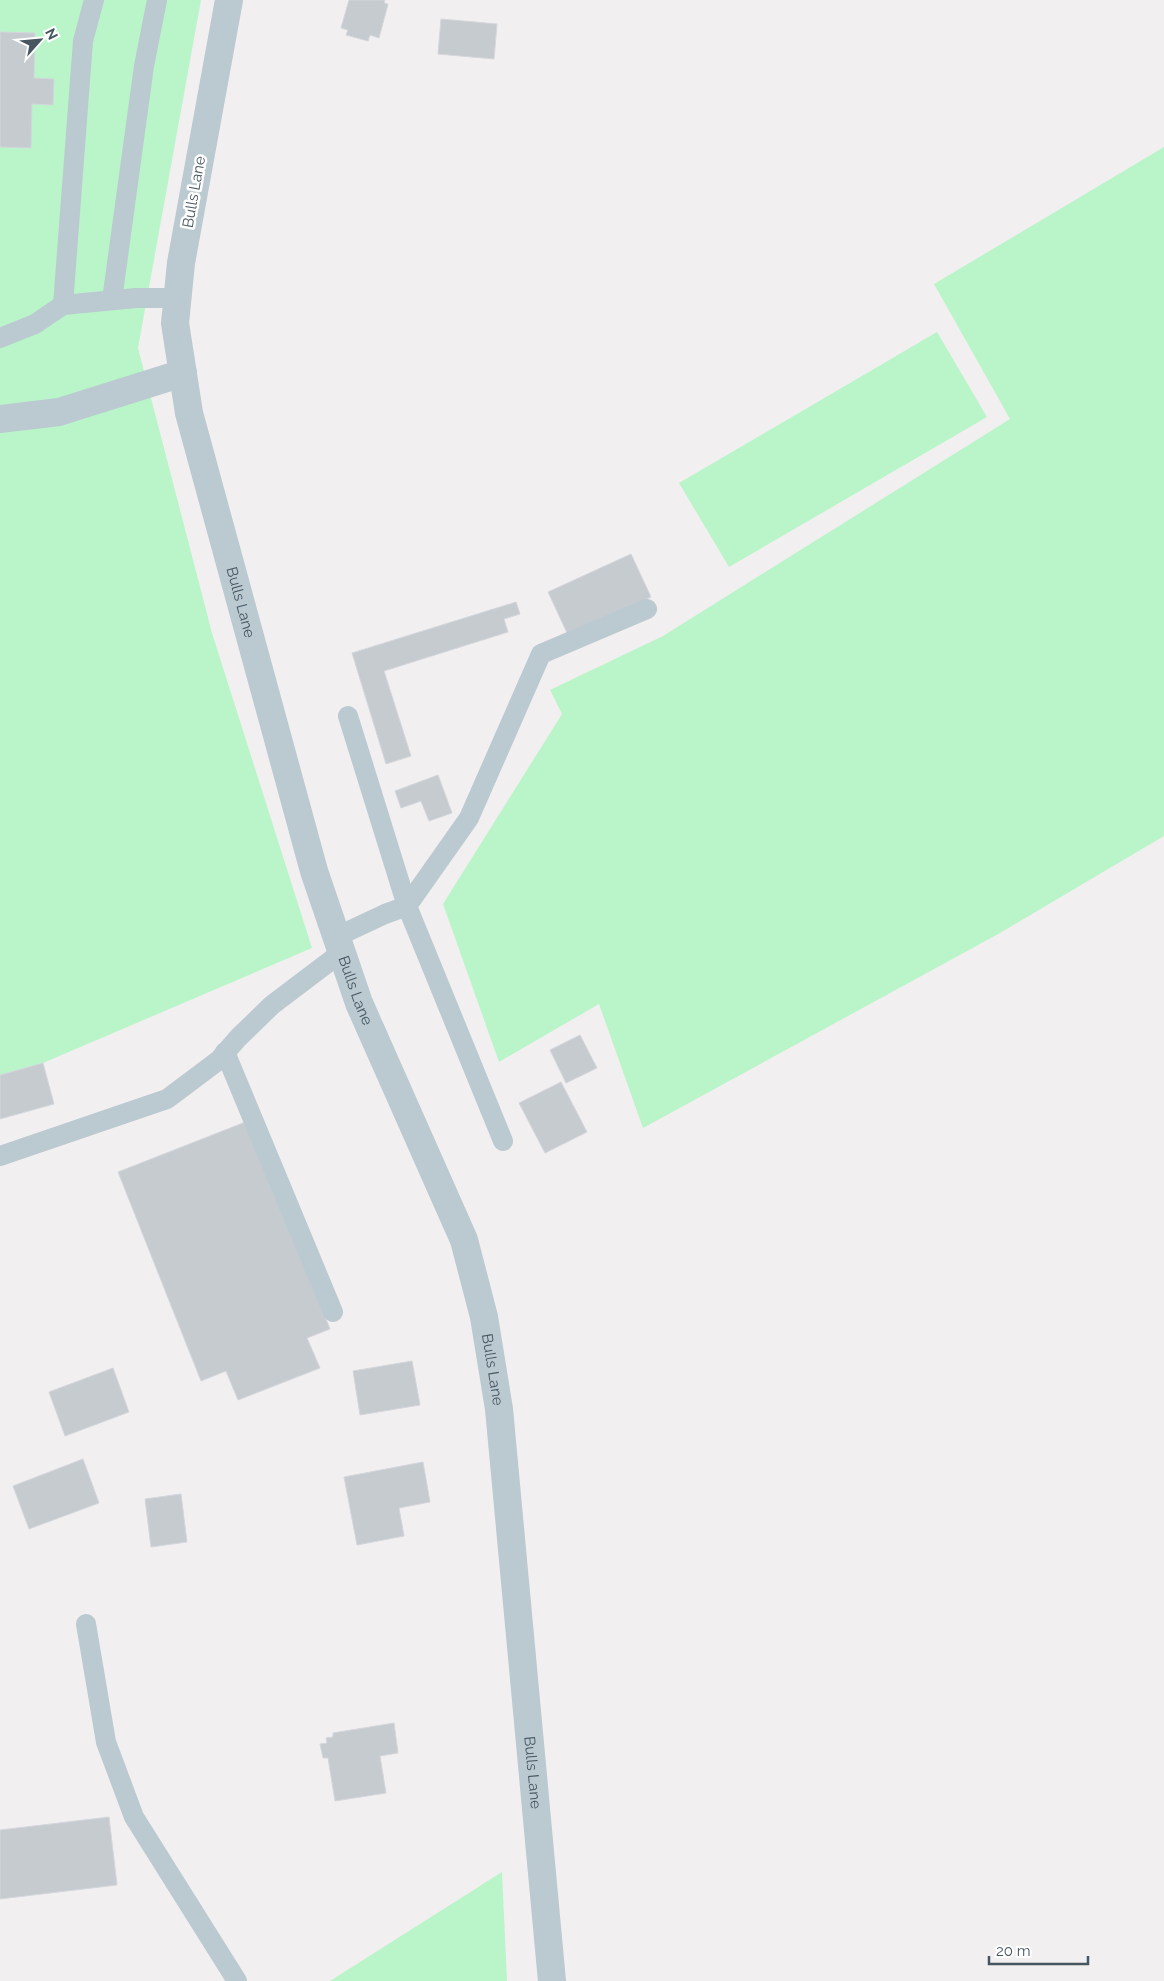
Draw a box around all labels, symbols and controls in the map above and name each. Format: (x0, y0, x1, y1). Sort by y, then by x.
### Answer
north arrow (15, 15, 65, 65)
text: N (42, 26, 61, 42)
street label: Bulls Lane (179, 155, 209, 229)
street label: Bulls Lane (222, 565, 259, 640)
street label: Bulls Lane (335, 953, 377, 1028)
street label: Bulls Lane (478, 1332, 507, 1407)
street label: Bulls Lane (520, 1735, 545, 1810)
scale bar (989, 1934, 1088, 1966)
text: 20 m (996, 1942, 1031, 1960)

